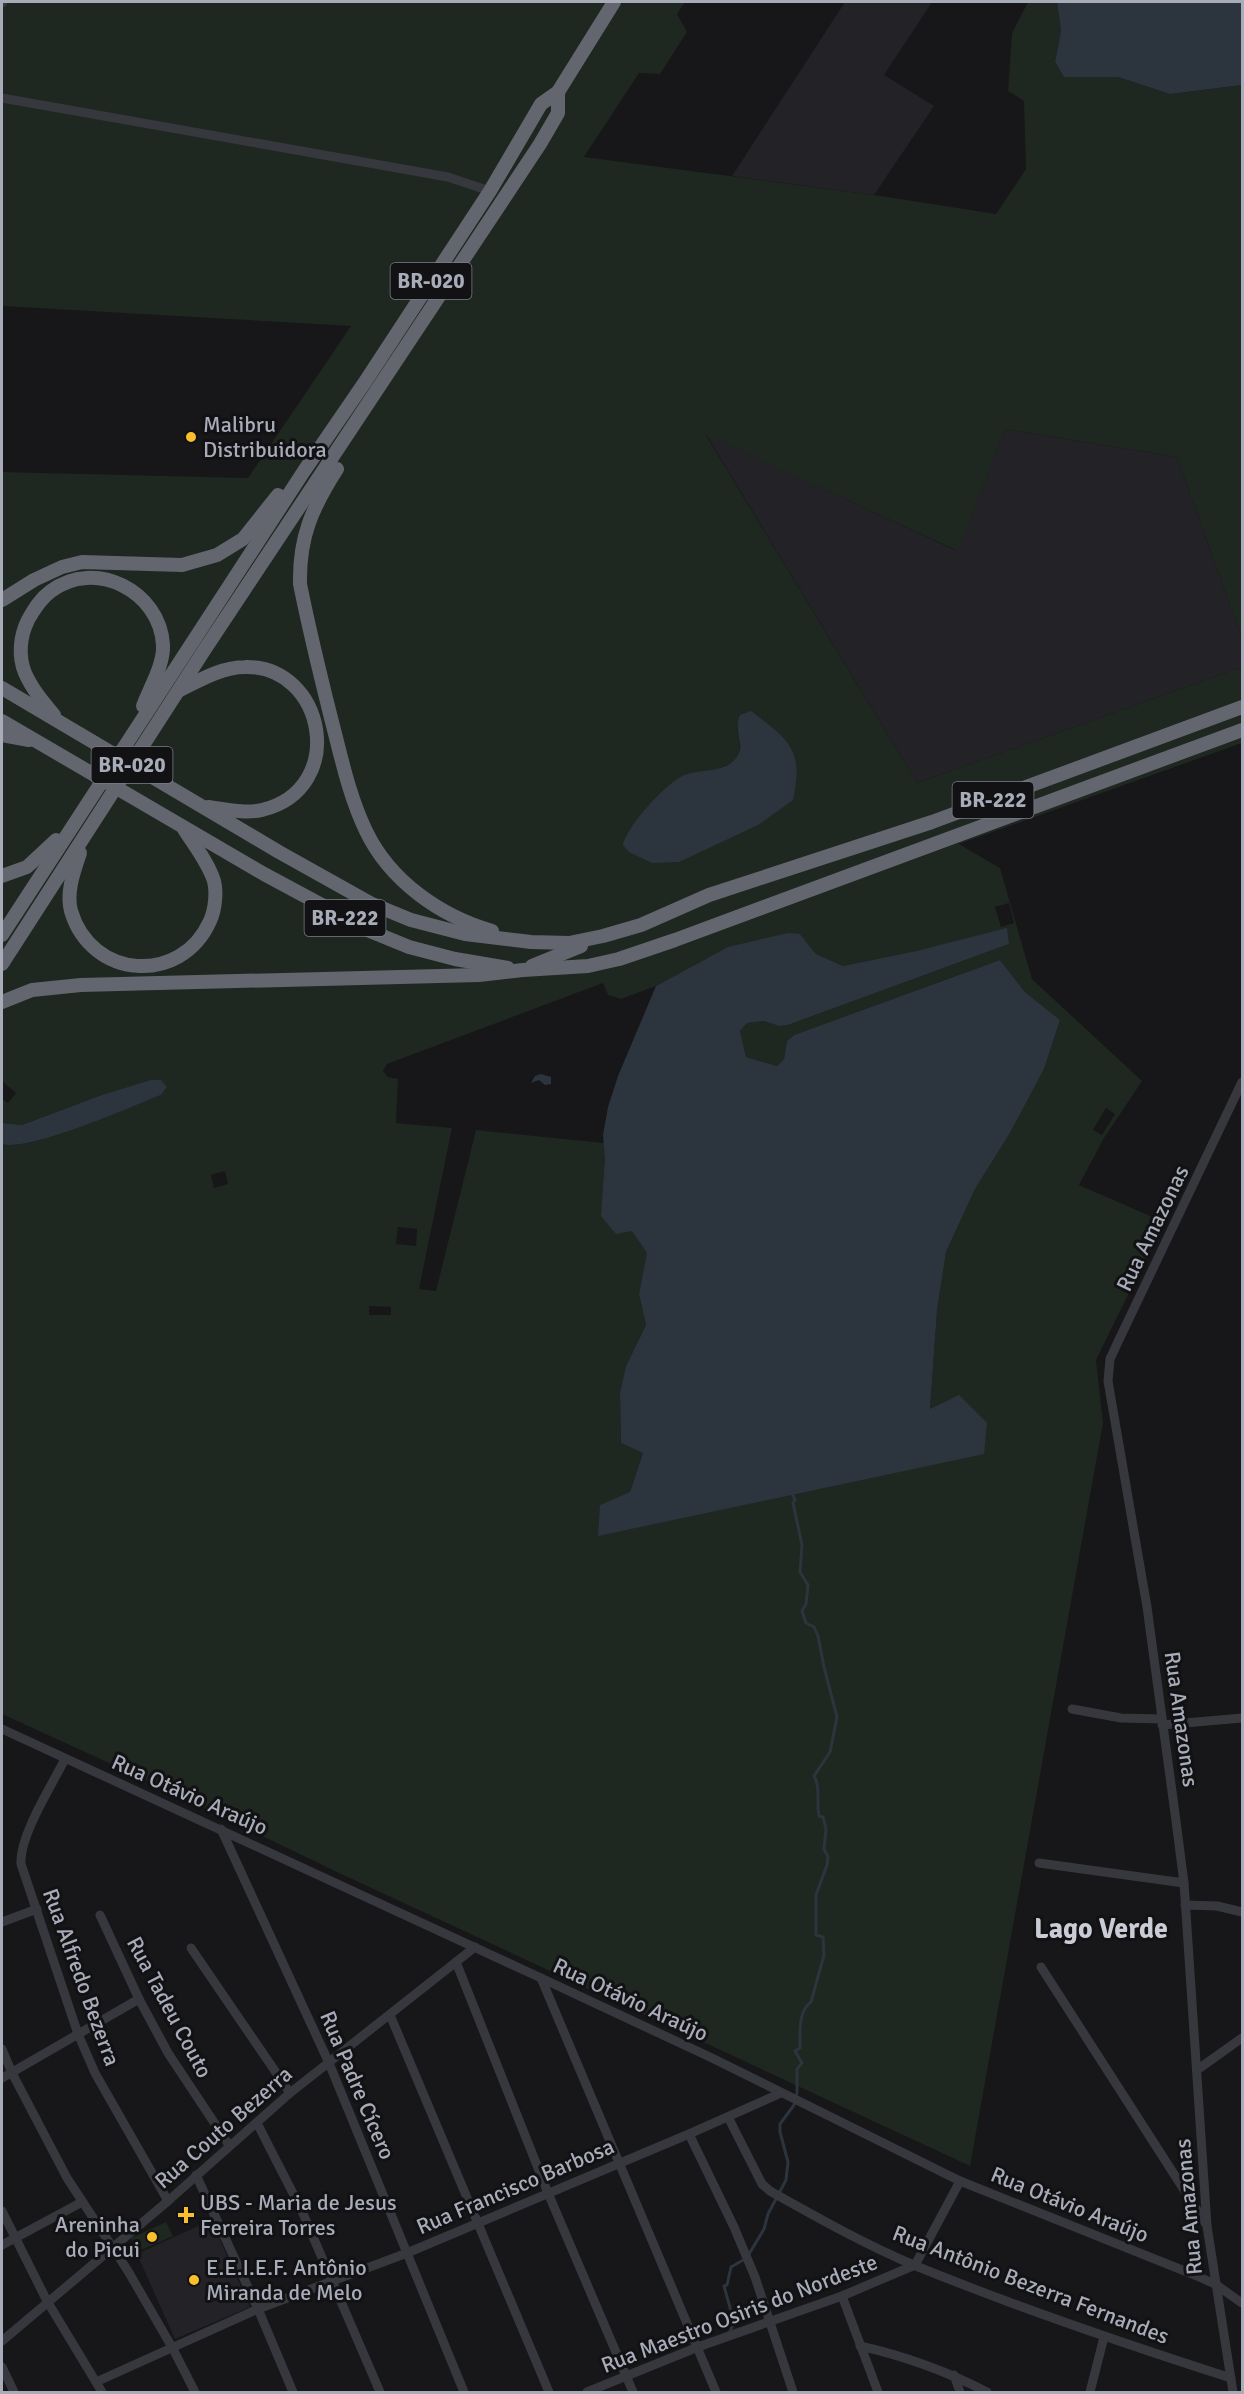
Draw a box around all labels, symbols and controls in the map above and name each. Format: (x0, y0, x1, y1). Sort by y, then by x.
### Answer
road number: BR-020 (390, 263, 472, 299)
place label: Malibru Distribuidora (203, 411, 327, 463)
marker: Malibru Distribuidora (184, 430, 198, 444)
road number: BR-020 (92, 747, 172, 783)
road number: BR-222 (952, 782, 1034, 818)
road number: BR-222 (304, 900, 386, 936)
street label: Rua Amazonas (1110, 1161, 1195, 1296)
street label: Rua Amazonas (1159, 1650, 1204, 1789)
street label: Rua Otávio Araújo (108, 1748, 272, 1841)
street label: Rua Alfredo Bezerra (37, 1885, 126, 2070)
district label: Lago Verde (1034, 1912, 1168, 1946)
street label: Rua Tadeu Couto (121, 1932, 218, 2082)
street label: Rua Otávio Araújo (549, 1952, 713, 2047)
street label: Rua Padre Cícero (314, 2007, 401, 2163)
street label: Rua Couto Bezerra (149, 2060, 298, 2194)
street label: Rua Francisco Barbosa (412, 2133, 618, 2240)
street label: Rua Amazonas (1169, 2138, 1208, 2276)
street label: Rua Otávio Araújo (987, 2161, 1153, 2248)
place label: UBS - Maria de Jesus Ferreira Torres (200, 2189, 397, 2241)
marker: UBS - Maria de Jesus Ferreira Torres (177, 2206, 195, 2224)
place label: Areninha do Picui (55, 2211, 140, 2263)
street label: Rua Antônio Bezerra Fernandes (889, 2219, 1173, 2350)
marker: Areninha do Picui (145, 2230, 159, 2244)
street label: Rua Maestro Osiris do Nordeste (597, 2248, 881, 2379)
place label: E.E.I.E.F. Antônio Miranda de Melo (206, 2254, 367, 2306)
marker: E.E.I.E.F. Antônio Miranda de Melo (187, 2273, 201, 2287)

